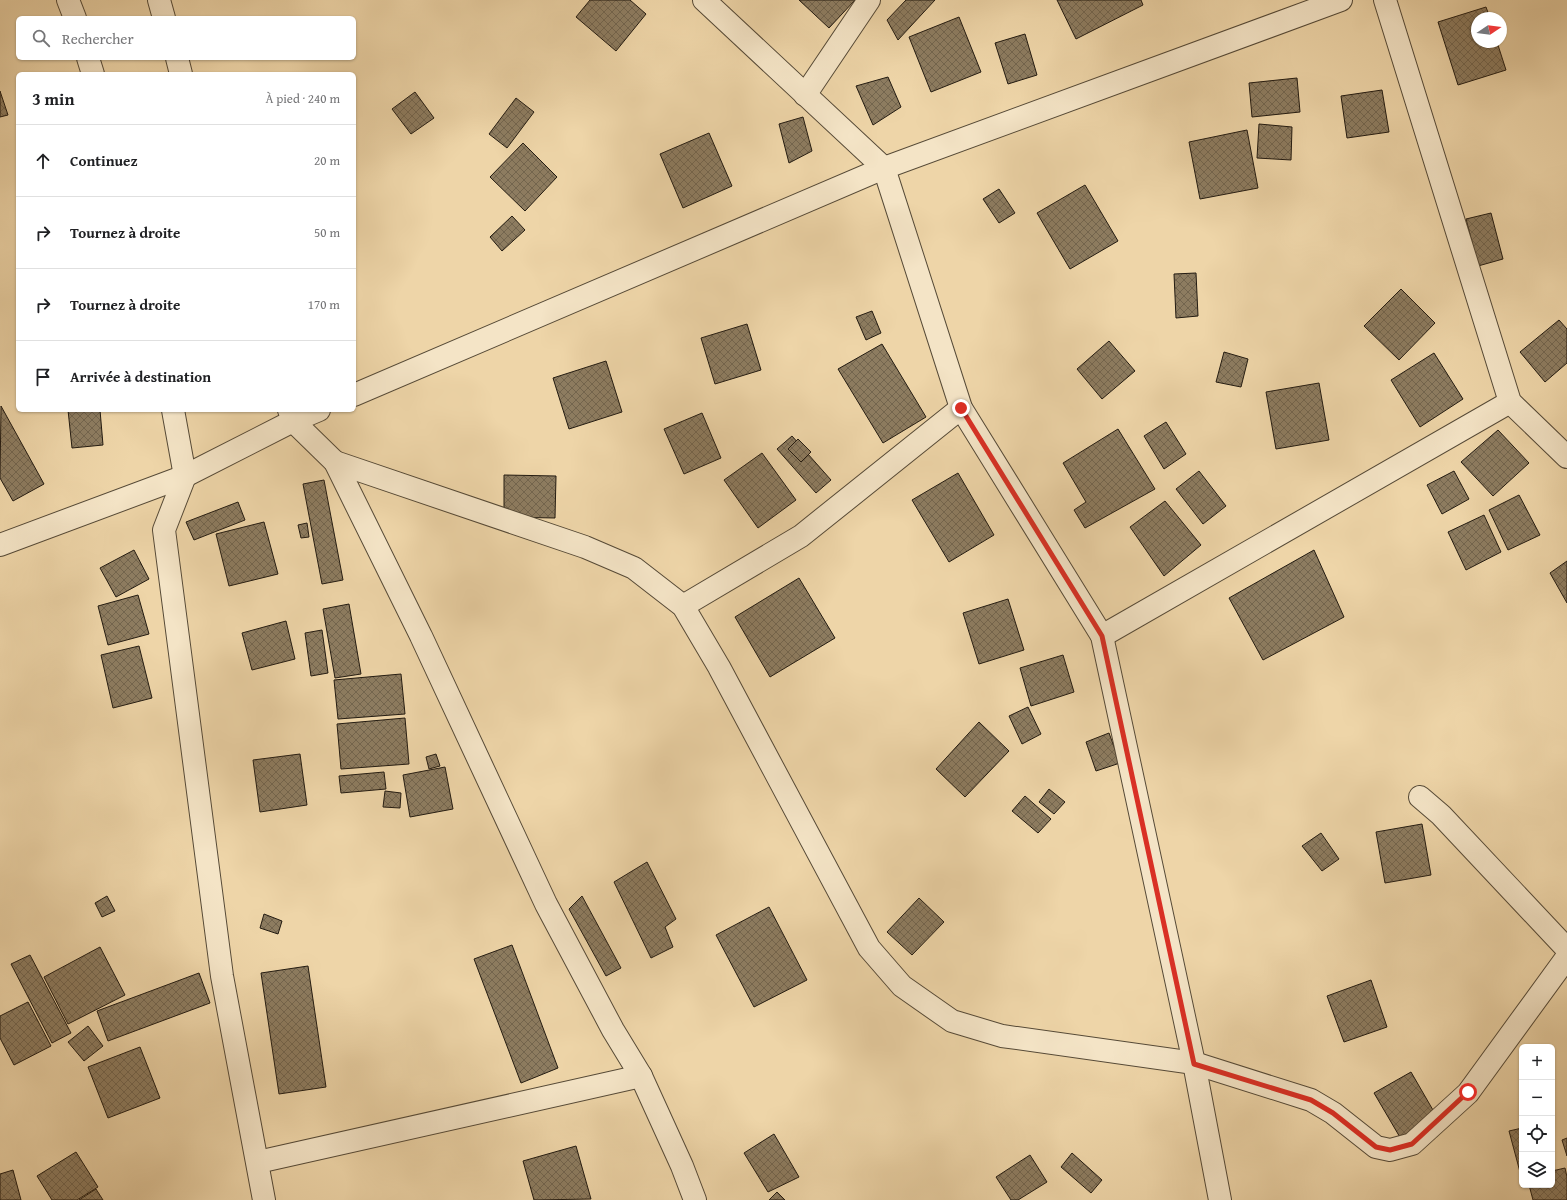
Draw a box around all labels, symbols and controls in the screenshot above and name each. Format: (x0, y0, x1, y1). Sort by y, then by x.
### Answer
north arrow (1471, 12, 1507, 48)
search box (16, 16, 356, 60)
icon: search (30, 27, 52, 49)
text: Rechercher (62, 28, 134, 49)
text: 3 min (32, 86, 74, 111)
text: À pied · 240 m (265, 89, 340, 108)
icon: ahead (32, 150, 54, 172)
text: Continuez (70, 150, 138, 171)
text: 20 m (314, 151, 340, 170)
icon: right (32, 222, 54, 244)
text: Tournez à droite (70, 222, 180, 243)
text: 50 m (314, 223, 340, 242)
icon: right (32, 294, 54, 316)
text: Tournez à droite (70, 294, 180, 315)
text: 170 m (308, 295, 340, 314)
icon: arrive (32, 366, 54, 388)
text: Arrivée à destination (70, 366, 211, 387)
route end (952, 399, 970, 417)
map controls (1519, 1044, 1555, 1188)
button: + (1519, 1044, 1555, 1080)
button: − (1519, 1080, 1555, 1116)
route start (1459, 1083, 1477, 1101)
button: locate (1519, 1116, 1555, 1152)
button: layers (1519, 1152, 1555, 1188)

